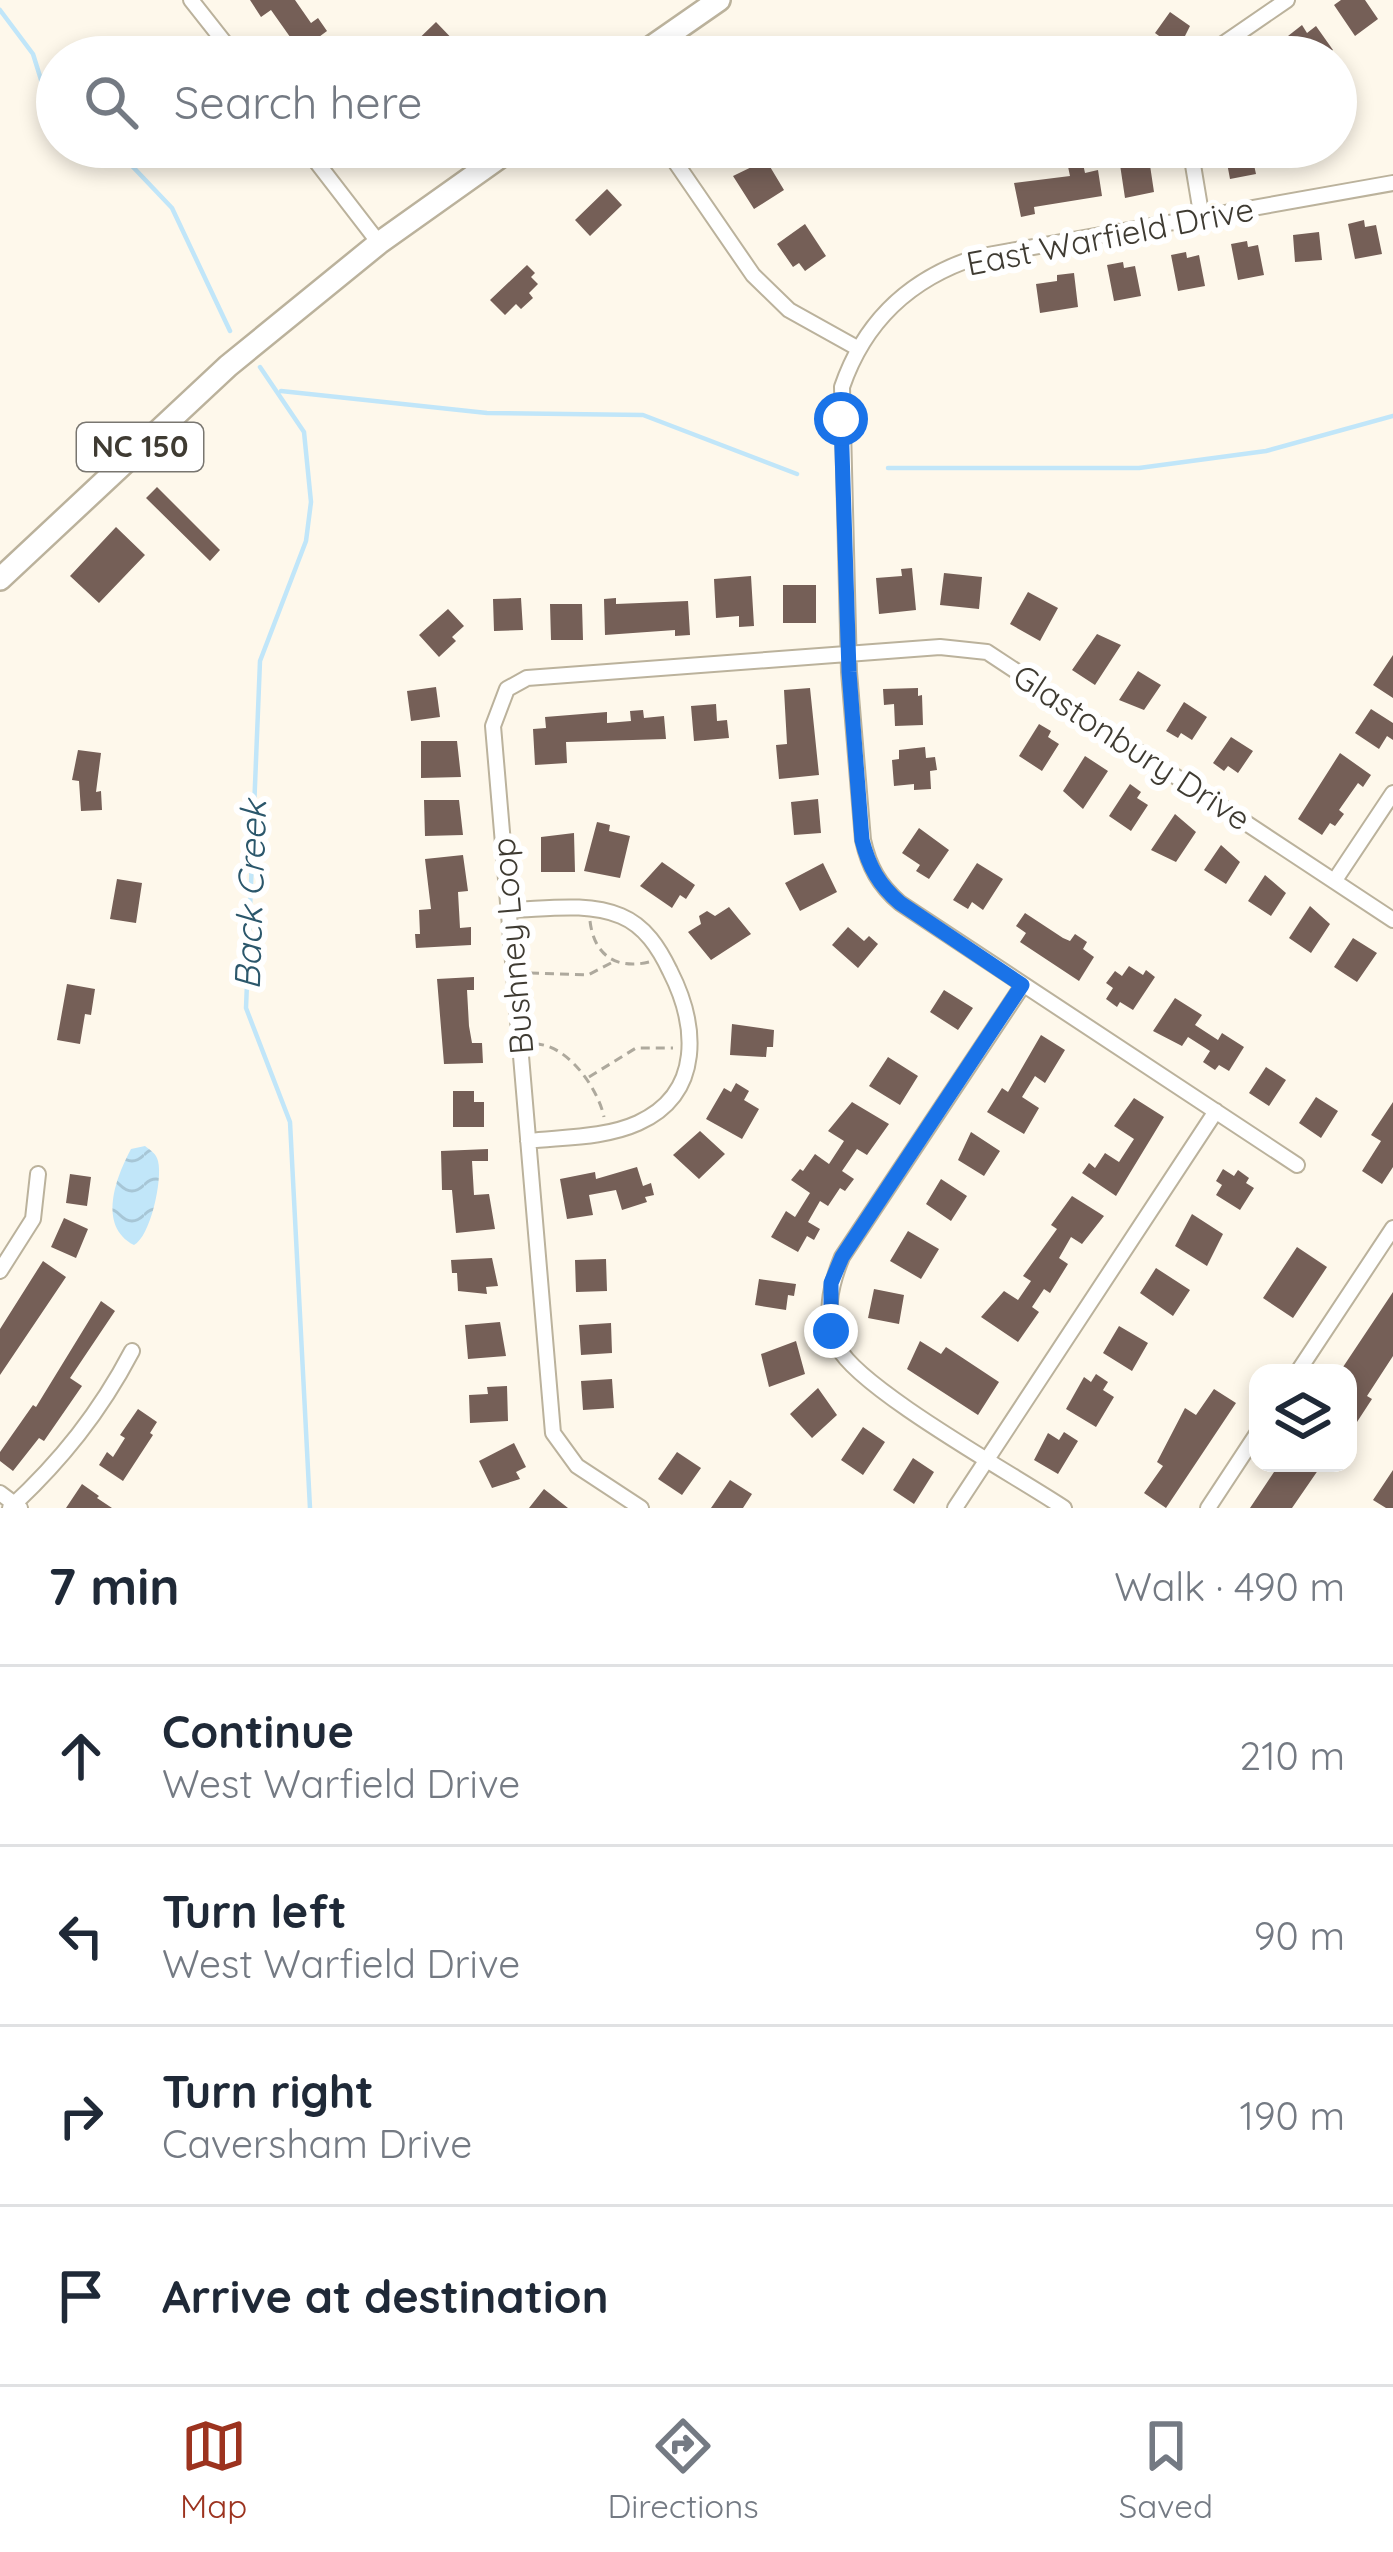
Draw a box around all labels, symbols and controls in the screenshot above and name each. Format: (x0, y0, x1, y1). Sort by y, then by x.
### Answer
search box (36, 36, 1357, 168)
icon: search (78, 69, 144, 135)
text: Search here (174, 74, 422, 130)
street label: East Warfield Drive (963, 188, 1257, 283)
route start (814, 392, 868, 446)
road number: NC 150 (77, 423, 203, 471)
street label: Glastonbury Drive (1006, 655, 1259, 839)
water label: Back Creek (224, 797, 275, 990)
street label: Bushney Loop (482, 836, 541, 1056)
route end (804, 1304, 858, 1358)
map controls (1249, 1364, 1357, 1472)
button: layers (1249, 1364, 1357, 1472)
text: 7 min (48, 1554, 180, 1618)
text: Walk · 490 m (1114, 1562, 1345, 1611)
text: Continue (162, 1703, 354, 1759)
icon: ahead (48, 1723, 114, 1789)
text: 210 m (1240, 1731, 1345, 1780)
text: West Warfield Drive (162, 1759, 520, 1808)
text: Turn left (162, 1883, 347, 1939)
icon: left (48, 1903, 114, 1969)
text: 90 m (1254, 1911, 1345, 1960)
text: West Warfield Drive (162, 1939, 520, 1988)
text: Turn right (162, 2063, 374, 2119)
icon: right (48, 2083, 114, 2149)
text: 190 m (1239, 2091, 1345, 2140)
text: Caversham Drive (162, 2119, 472, 2168)
icon: arrive (48, 2263, 114, 2329)
text: Arrive at destination (162, 2268, 608, 2324)
tab: Map (180, 2413, 247, 2526)
tab: Directions (607, 2413, 759, 2526)
tab: Saved (1119, 2413, 1213, 2526)

